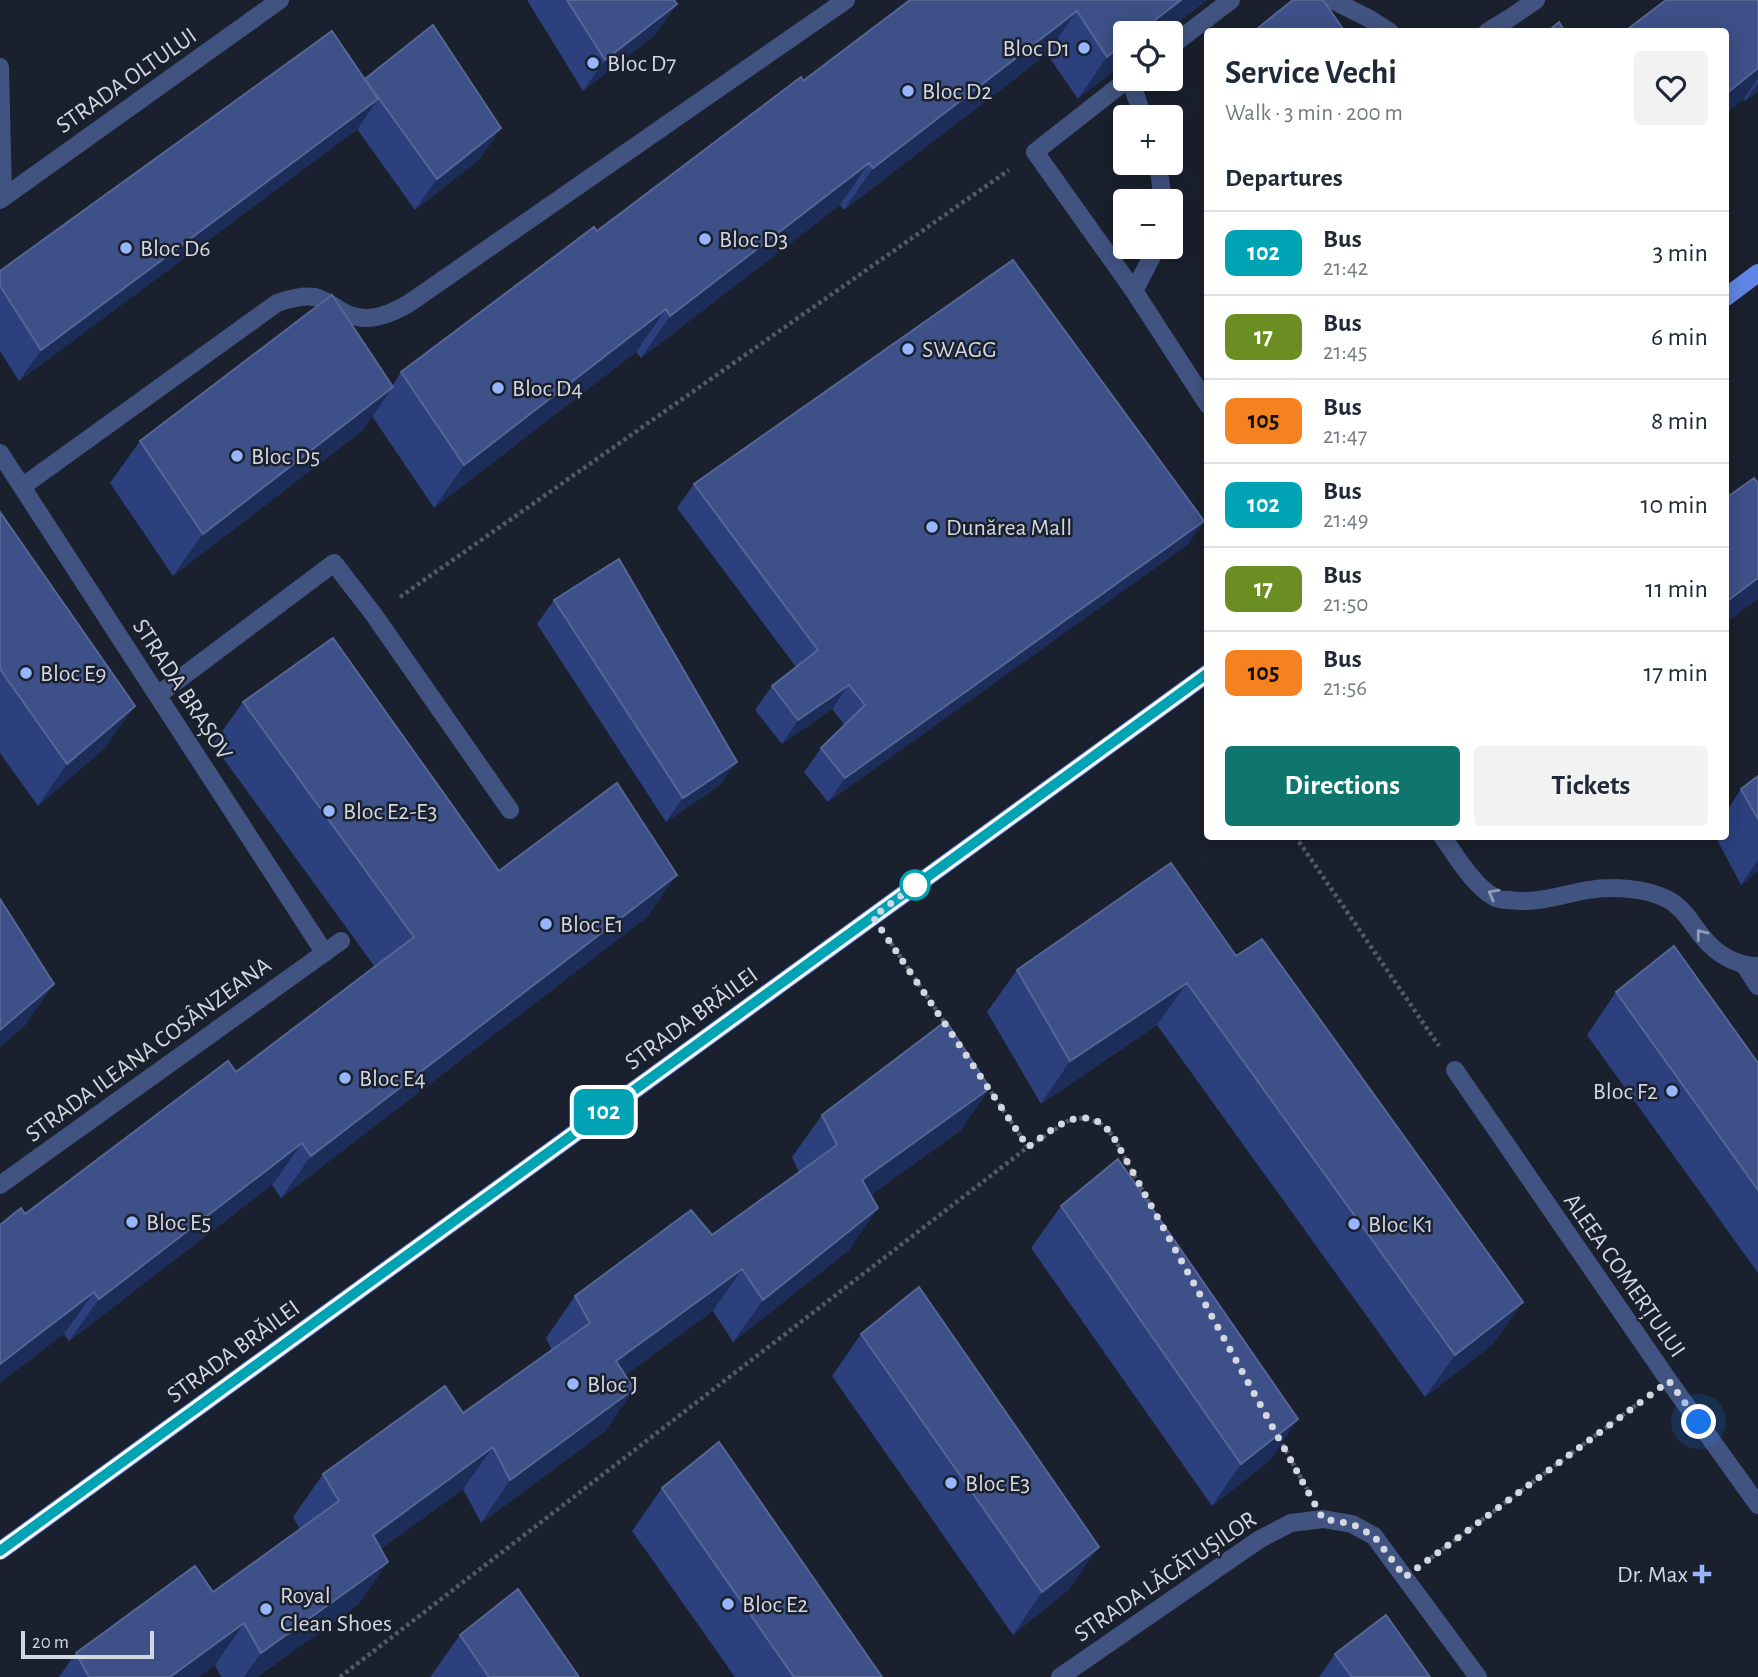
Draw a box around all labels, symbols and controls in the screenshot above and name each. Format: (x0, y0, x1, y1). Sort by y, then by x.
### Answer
map controls (1113, 21, 1183, 259)
button: locate (1113, 21, 1183, 91)
street label: STRADA OLTULUI (52, 24, 201, 138)
place label: Bloc D1 (1002, 37, 1070, 61)
marker: Bloc D1 (1076, 40, 1092, 56)
button: heart (1634, 51, 1708, 125)
place label: Bloc D7 (607, 52, 676, 76)
marker: Bloc D7 (585, 55, 601, 71)
text: Service Vechi (1225, 57, 1397, 90)
place label: Bloc D2 (922, 80, 992, 104)
marker: Bloc D2 (900, 83, 916, 99)
text: Walk · 3 min · 200 m (1225, 102, 1403, 125)
button: + (1113, 105, 1183, 175)
text: Departures (1225, 165, 1343, 191)
button: − (1113, 189, 1183, 259)
text: Bus (1323, 226, 1362, 252)
place label: Bloc D3 (719, 228, 788, 252)
marker: Bloc D3 (697, 231, 713, 247)
place label: Bloc D6 (140, 237, 211, 261)
marker: Bloc D6 (118, 240, 134, 256)
text: 3 min (1652, 240, 1708, 266)
text: 102 (1247, 241, 1280, 265)
text: 21:42 (1323, 257, 1368, 280)
text: Bus (1323, 310, 1362, 336)
text: 6 min (1651, 324, 1708, 350)
text: 17 (1254, 325, 1273, 349)
place label: SWAGG (922, 338, 997, 362)
marker: SWAGG (900, 341, 916, 357)
text: 21:45 (1323, 341, 1367, 364)
place label: Bloc D4 (512, 377, 583, 401)
marker: Bloc D4 (490, 380, 506, 396)
text: Bus (1323, 394, 1362, 420)
text: 8 min (1651, 408, 1708, 434)
text: 105 (1248, 409, 1279, 433)
text: 21:47 (1323, 425, 1367, 448)
place label: Bloc D5 (251, 445, 320, 469)
marker: Bloc D5 (229, 448, 245, 464)
text: Bus (1323, 478, 1362, 504)
text: 10 min (1641, 492, 1708, 518)
text: 102 (1247, 493, 1280, 517)
text: 21:49 (1323, 509, 1369, 532)
place label: Dunărea Mall (946, 516, 1072, 540)
marker: Dunărea Mall (924, 519, 940, 535)
text: Bus (1323, 562, 1362, 588)
text: 11 min (1645, 576, 1708, 602)
text: 17 (1254, 577, 1273, 601)
text: 21:50 (1323, 593, 1368, 616)
street label: STRADA BRAȘOV (127, 615, 237, 765)
text: Bus (1323, 646, 1362, 672)
text: 17 min (1643, 660, 1708, 686)
text: 105 (1248, 661, 1279, 685)
place label: Bloc E9 (40, 662, 107, 686)
marker: Bloc E9 (18, 665, 34, 681)
text: 21:56 (1323, 677, 1367, 700)
button: Directions (1225, 746, 1460, 826)
button: Tickets (1474, 746, 1708, 826)
place label: Bloc E2-E3 (343, 800, 437, 824)
marker: Bloc E2-E3 (321, 803, 337, 819)
unlabelled marker (900, 870, 930, 900)
one-way arrow (1488, 889, 1501, 903)
place label: Bloc E1 (560, 913, 624, 937)
marker: Bloc E1 (538, 916, 554, 932)
one-way arrow (1697, 929, 1710, 941)
street label: STRADA ILEANA COSÂNZEANA (20, 951, 276, 1147)
street label: STRADA BRĂILEI (620, 962, 762, 1075)
place label: Bloc E4 (359, 1067, 426, 1091)
marker: Bloc E4 (337, 1070, 353, 1086)
place label: Bloc F2 (1593, 1080, 1658, 1104)
marker: Bloc F2 (1664, 1083, 1680, 1099)
line badge: 102 (564, 1089, 644, 1135)
text: 102 (588, 1100, 620, 1124)
street label: ALEEA COMERȚULUI (1558, 1189, 1690, 1362)
place label: Bloc E5 (146, 1211, 211, 1235)
place label: Bloc K1 (1368, 1213, 1433, 1237)
marker: Bloc E5 (124, 1214, 140, 1230)
marker: Bloc K1 (1346, 1216, 1362, 1232)
street label: STRADA BRĂILEI (162, 1295, 304, 1408)
place label: Bloc J (587, 1373, 638, 1397)
marker: Bloc J (565, 1376, 581, 1392)
your location (1681, 1404, 1716, 1439)
place label: Bloc E3 (965, 1472, 1030, 1496)
marker: Bloc E3 (943, 1475, 959, 1491)
street label: STRADA LĂCĂTUȘILOR (1070, 1506, 1261, 1647)
place label: Dr. Max (1617, 1563, 1689, 1587)
marker: Dr. Max (1694, 1566, 1710, 1582)
place label: Royal Clean Shoes (280, 1584, 392, 1636)
place label: Bloc E2 (742, 1593, 808, 1617)
marker: Bloc E2 (720, 1596, 736, 1612)
marker: Royal Clean Shoes (258, 1601, 274, 1617)
scale bar (21, 1628, 154, 1660)
text: 20 m (32, 1633, 69, 1652)

